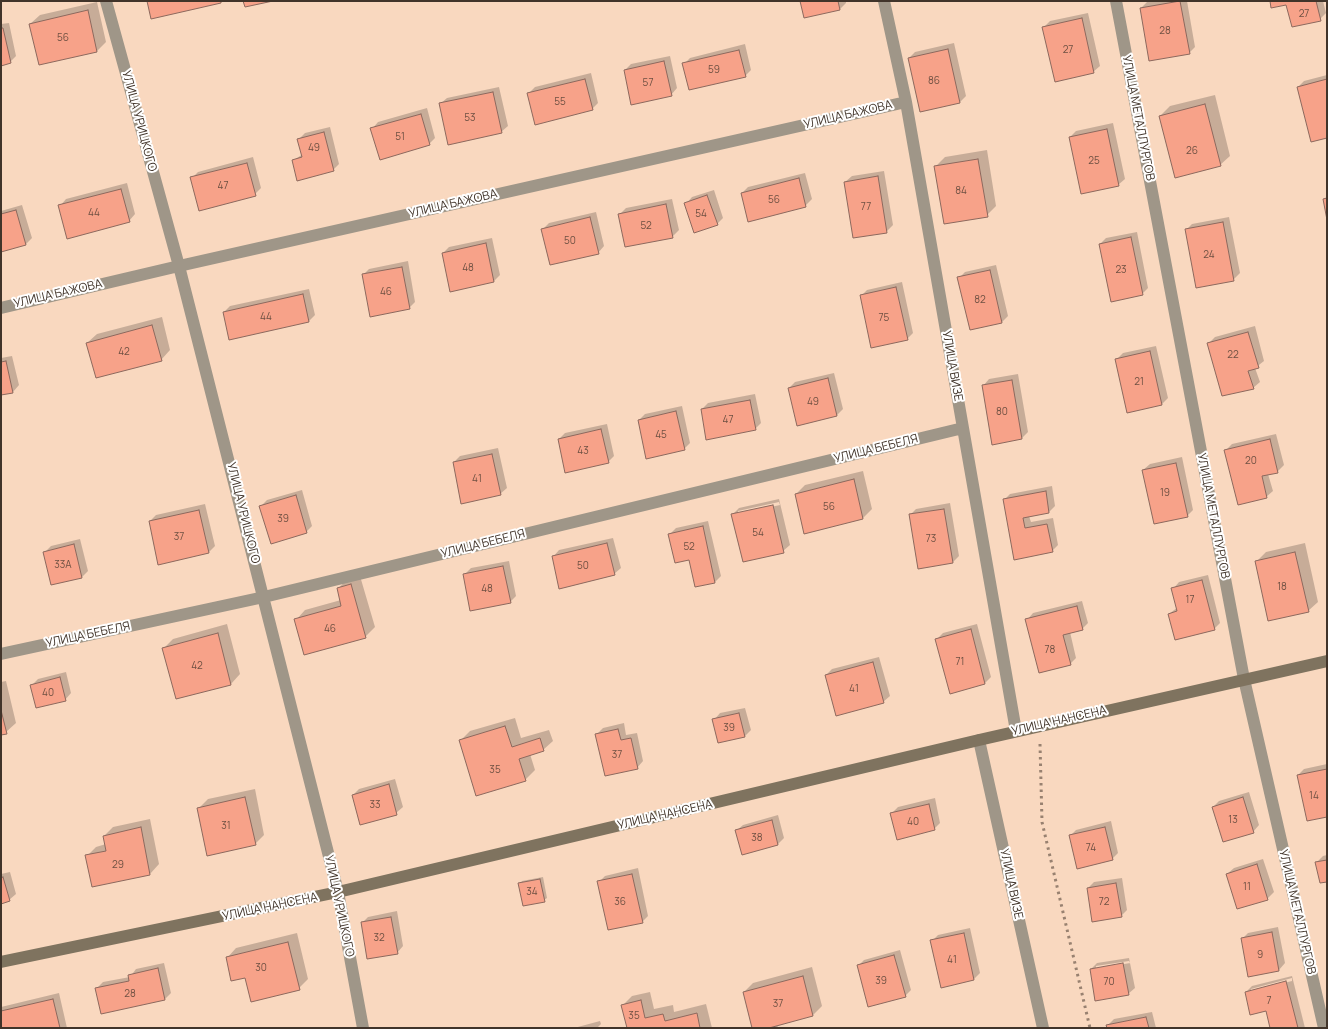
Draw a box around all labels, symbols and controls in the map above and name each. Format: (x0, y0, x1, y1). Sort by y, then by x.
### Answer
house number: 27 (1299, 8, 1309, 20)
house number: 28 (1159, 25, 1171, 37)
house number: 56 (57, 32, 69, 44)
house number: 27 (1063, 44, 1073, 56)
street label: УЛИЦА МЕТАЛЛУРГОВ (1119, 54, 1157, 182)
house number: 59 (708, 64, 720, 76)
street label: УЛИЦА УРИЦКОГО (119, 69, 159, 173)
house number: 86 (928, 75, 940, 87)
house number: 57 (643, 77, 653, 89)
house number: 55 (554, 96, 566, 108)
street label: УЛИЦА БАЖОВА (802, 98, 894, 132)
house number: 53 (464, 112, 476, 124)
house number: 51 (395, 131, 405, 143)
house number: 49 (308, 142, 320, 154)
house number: 26 (1186, 145, 1198, 157)
house number: 25 (1088, 155, 1100, 167)
house number: 47 (218, 180, 228, 192)
house number: 84 (955, 185, 967, 197)
street label: УЛИЦА БАЖОВА (407, 187, 499, 221)
house number: 56 (768, 194, 780, 206)
house number: 77 (861, 201, 871, 213)
house number: 44 (88, 207, 100, 219)
house number: 54 (695, 208, 707, 220)
house number: 52 (640, 220, 652, 232)
house number: 50 (564, 235, 576, 247)
house number: 24 (1203, 249, 1215, 261)
house number: 48 (462, 262, 474, 274)
house number: 23 (1115, 264, 1127, 276)
street label: УЛИЦА БАЖОВА (12, 277, 104, 311)
house number: 46 (380, 286, 392, 298)
house number: 82 (974, 294, 986, 306)
house number: 44 (260, 311, 272, 323)
house number: 75 (879, 312, 889, 324)
street label: УЛИЦА ВИЗЕ (939, 330, 965, 402)
house number: 42 (118, 346, 130, 358)
house number: 22 (1227, 349, 1239, 361)
house number: 21 (1134, 376, 1144, 388)
house number: 49 (807, 396, 819, 408)
house number: 80 (996, 406, 1008, 418)
house number: 47 (723, 414, 733, 426)
house number: 45 (655, 429, 667, 441)
street label: УЛИЦА БЕБЕЛЯ (833, 432, 919, 466)
house number: 43 (577, 445, 589, 457)
street label: УЛИЦА МЕТАЛЛУРГОВ (1194, 452, 1232, 580)
house number: 20 (1245, 455, 1257, 467)
street label: УЛИЦА УРИЦКОГО (223, 461, 263, 565)
house number: 41 (472, 473, 482, 485)
house number: 19 (1160, 487, 1170, 499)
house number: 56 (823, 501, 835, 513)
house number: 39 (277, 513, 289, 525)
street label: УЛИЦА БЕБЕЛЯ (440, 527, 526, 561)
house number: 54 (752, 527, 764, 539)
house number: 37 (174, 531, 184, 543)
house number: 73 (926, 533, 936, 545)
house number: 52 (683, 541, 695, 553)
house number: 33А (54, 559, 72, 571)
house number: 50 (577, 560, 589, 572)
house number: 18 (1277, 581, 1287, 593)
house number: 48 (481, 583, 493, 595)
house number: 17 (1186, 594, 1194, 606)
street label: УЛИЦА БЕБЕЛЯ (44, 619, 132, 651)
house number: 46 (324, 623, 336, 635)
house number: 78 (1045, 644, 1055, 656)
house number: 71 (956, 656, 964, 668)
house number: 42 (191, 660, 203, 672)
house number: 41 (849, 683, 859, 695)
house number: 40 (42, 687, 54, 699)
street label: УЛИЦА НАНСЕНА (1010, 703, 1108, 739)
house number: 39 (723, 722, 735, 734)
house number: 37 (612, 749, 622, 761)
house number: 35 (489, 764, 501, 776)
house number: 14 (1309, 790, 1319, 802)
street label: УЛИЦА НАНСЕНА (616, 797, 714, 833)
house number: 33 (369, 799, 381, 811)
house number: 13 (1228, 814, 1238, 826)
house number: 40 (907, 816, 919, 828)
house number: 31 (221, 820, 231, 832)
house number: 38 (751, 832, 763, 844)
house number: 74 (1086, 842, 1096, 854)
street label: УЛИЦА ВИЗЕ (997, 848, 1025, 920)
street label: УЛИЦА МЕТАЛЛУРГОВ (1276, 848, 1318, 976)
street label: УЛИЦА УРИЦКОГО (321, 854, 357, 958)
house number: 29 (112, 859, 124, 871)
house number: 11 (1243, 881, 1251, 893)
house number: 34 (526, 886, 538, 898)
street label: УЛИЦА НАНСЕНА (221, 890, 319, 924)
house number: 36 (614, 896, 626, 908)
house number: 72 (1099, 896, 1109, 908)
house number: 32 (373, 932, 385, 944)
house number: 9 (1257, 949, 1263, 961)
house number: 41 (947, 954, 957, 966)
house number: 30 (255, 962, 267, 974)
house number: 39 (875, 975, 887, 987)
house number: 70 (1103, 976, 1115, 988)
house number: 28 (124, 988, 136, 1000)
house number: 7 (1266, 995, 1272, 1007)
house number: 37 (773, 998, 783, 1010)
house number: 35 (628, 1010, 640, 1022)

